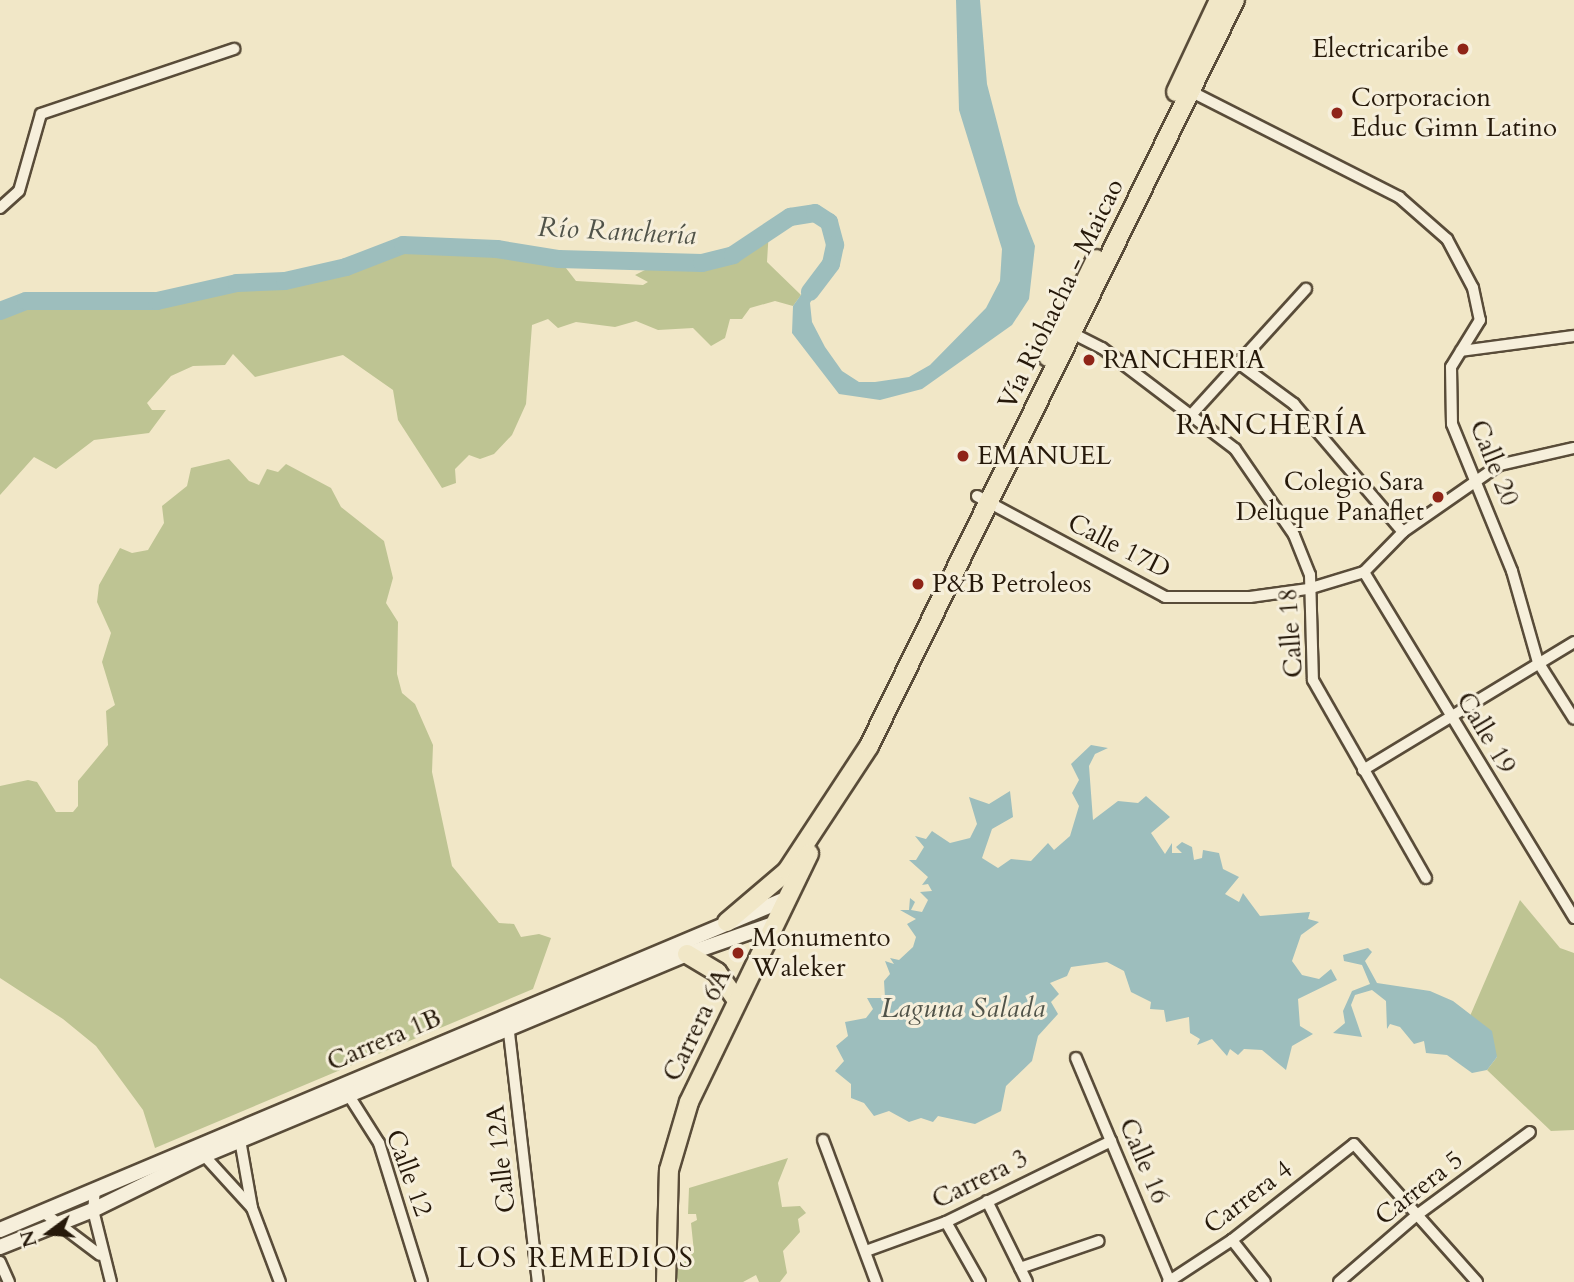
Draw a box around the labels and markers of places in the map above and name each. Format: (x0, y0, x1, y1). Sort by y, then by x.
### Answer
place label: Electricaribe (1312, 33, 1449, 65)
marker: Electricaribe (1455, 41, 1471, 57)
place label: Corporacion Educ Gimn Latino (1351, 82, 1557, 144)
marker: Corporacion Educ Gimn Latino (1329, 105, 1345, 121)
place label: RANCHERIA (1103, 344, 1265, 376)
marker: RANCHERIA (1081, 352, 1097, 368)
place label: EMANUEL (977, 440, 1111, 472)
marker: EMANUEL (955, 448, 971, 464)
place label: Colegio Sara Deluque Panaflet (1236, 466, 1424, 528)
marker: Colegio Sara Deluque Panaflet (1430, 489, 1446, 505)
place label: P&B Petroleos (932, 568, 1091, 600)
marker: P&B Petroleos (910, 576, 926, 592)
place label: Monumento Waleker (752, 922, 890, 984)
marker: Monumento Waleker (730, 945, 746, 961)

